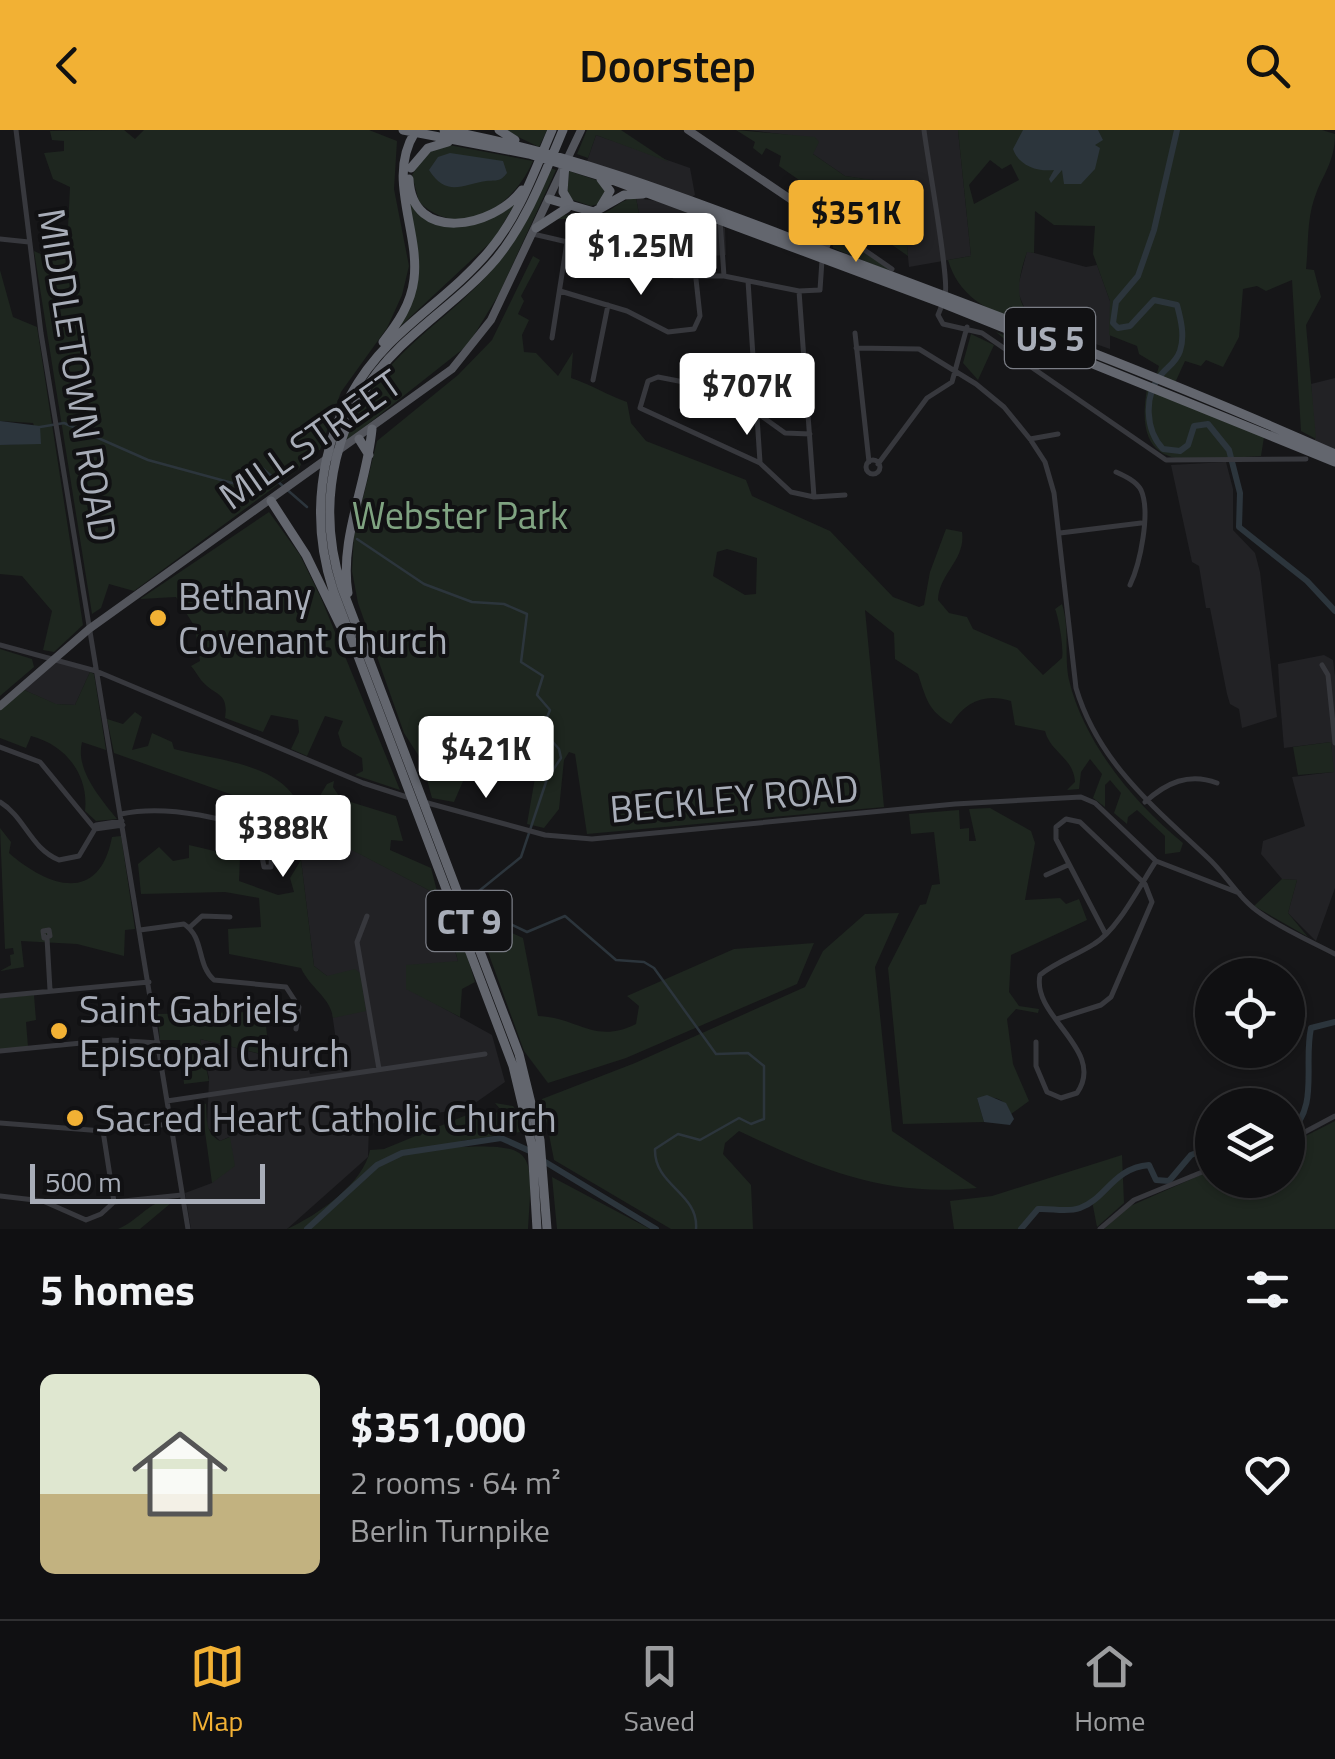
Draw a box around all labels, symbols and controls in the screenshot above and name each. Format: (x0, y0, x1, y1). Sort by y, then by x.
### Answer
text: Doorstep (579, 31, 756, 99)
icon: back (40, 38, 95, 93)
icon: search (1240, 38, 1295, 93)
pin: $351K (786, 180, 926, 265)
text: $351K (811, 188, 901, 236)
street label: MIDDLETOWN ROAD (23, 204, 133, 546)
pin: $1.25M (560, 213, 722, 298)
text: $1.25M (587, 221, 695, 269)
road number: US 5 (1005, 308, 1095, 368)
pin: $707K (677, 353, 817, 438)
street label: MILL STREET (207, 354, 413, 524)
text: $707K (702, 361, 792, 409)
park label: Webster Park (352, 486, 568, 544)
place label: Bethany Covenant Church (178, 567, 448, 669)
marker: Bethany Covenant Church (147, 607, 169, 629)
pin: $421K (416, 716, 556, 801)
text: $421K (441, 724, 531, 772)
street label: BECKLEY ROAD (607, 758, 861, 838)
pin: $388K (213, 795, 353, 880)
text: $388K (238, 803, 328, 851)
road number: CT 9 (426, 891, 512, 951)
map controls (1195, 958, 1305, 1198)
button: locate (1195, 958, 1305, 1068)
place label: Saint Gabriels Episcopal Church (79, 980, 350, 1082)
marker: Saint Gabriels Episcopal Church (48, 1020, 70, 1042)
button: layers (1195, 1088, 1305, 1198)
place label: Sacred Heart Catholic Church (95, 1089, 557, 1147)
marker: Sacred Heart Catholic Church (64, 1107, 86, 1129)
scale bar (30, 1159, 265, 1204)
text: 500 m (45, 1160, 122, 1203)
text: 5 homes (40, 1257, 195, 1321)
icon: filters (1240, 1262, 1295, 1317)
text: $351,000 (350, 1394, 526, 1458)
icon: home (120, 1414, 240, 1534)
icon: heart (1240, 1447, 1295, 1502)
text: 2 rooms · 64 m² (350, 1458, 561, 1506)
text: Berlin Turnpike (350, 1506, 550, 1554)
tab: Map (190, 1639, 245, 1742)
tab: Saved (624, 1639, 695, 1742)
tab: Home (1074, 1639, 1145, 1742)

